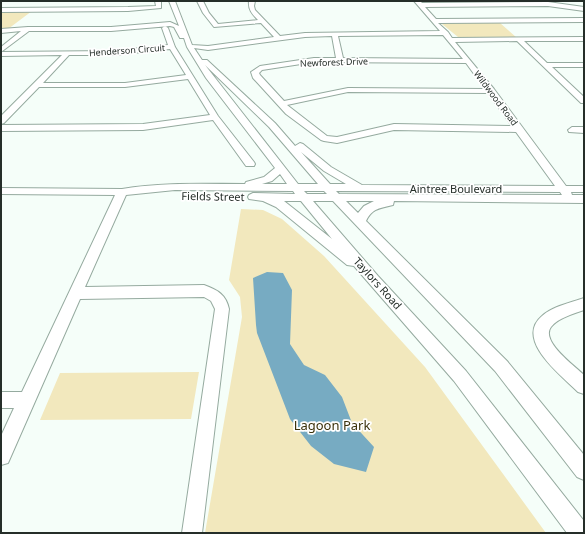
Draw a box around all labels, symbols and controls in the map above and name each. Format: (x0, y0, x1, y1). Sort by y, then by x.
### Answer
street label: Henderson Circuit (88, 41, 166, 59)
street label: Newforest Drive (300, 54, 368, 70)
street label: Wildwood Road (471, 68, 521, 128)
street label: Aintree Boulevard (410, 181, 502, 196)
street label: Fields Street (181, 188, 245, 204)
street label: Taylors Road (350, 254, 406, 312)
park label: Lagoon Park (294, 416, 370, 434)

